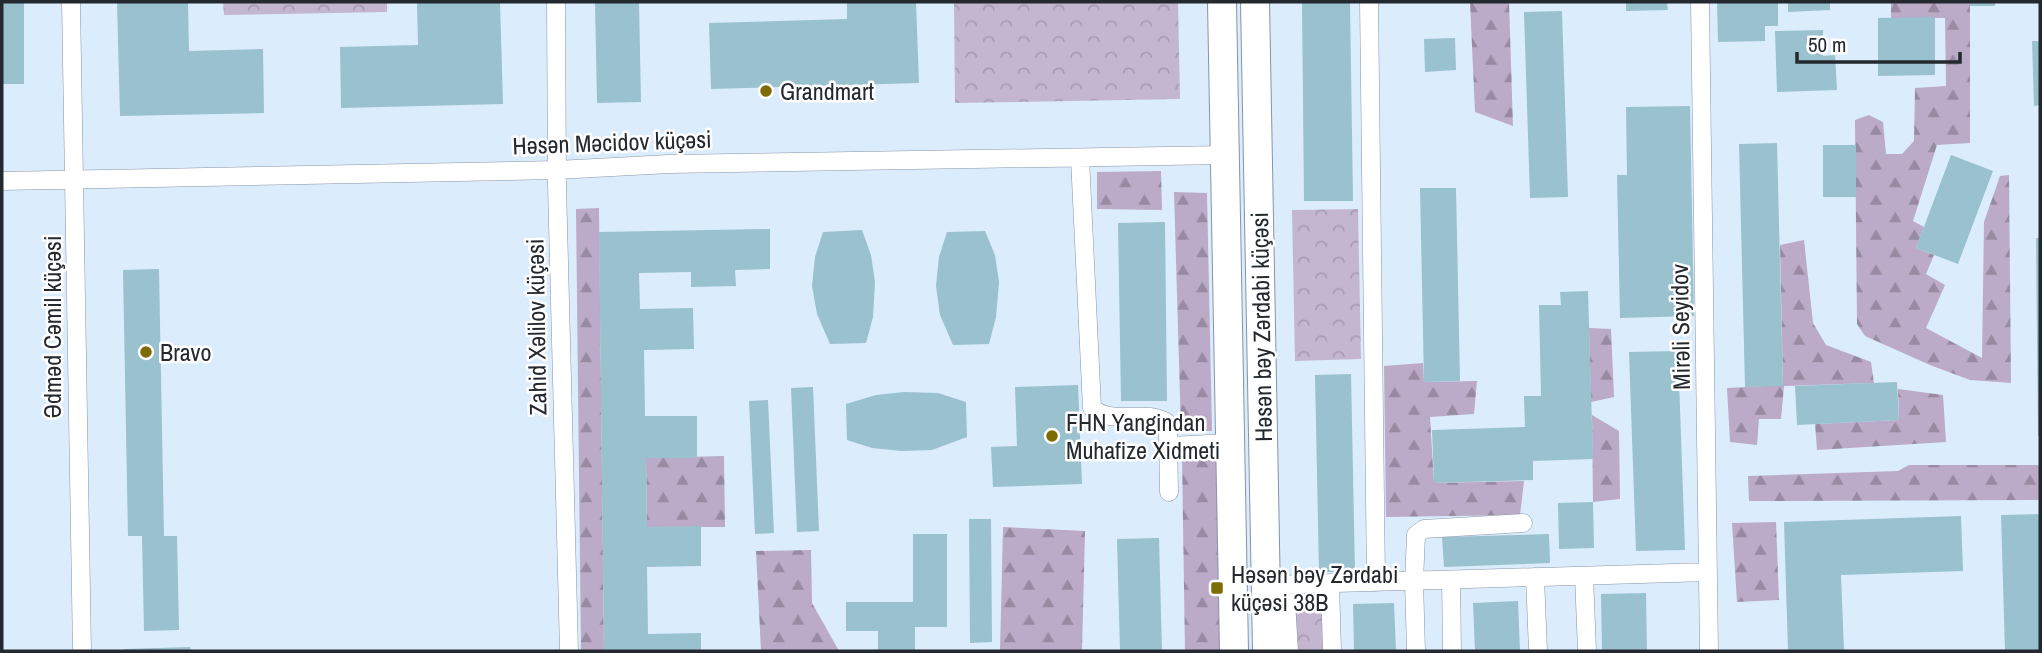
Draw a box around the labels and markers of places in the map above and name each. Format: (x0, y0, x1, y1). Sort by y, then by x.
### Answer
place label: Grandmart (780, 75, 875, 107)
marker: Grandmart (758, 83, 774, 99)
place label: Bravo (160, 336, 211, 368)
marker: Bravo (138, 344, 154, 360)
place label: FHN Yangindan Muhafize Xidmeti (1066, 406, 1220, 466)
marker: FHN Yangindan Muhafize Xidmeti (1044, 428, 1060, 444)
place label: Həsən bəy Zərdabi küçəsi 38B (1231, 558, 1398, 618)
marker: Həsən bəy Zərdabi küçəsi 38B (1209, 580, 1225, 596)

